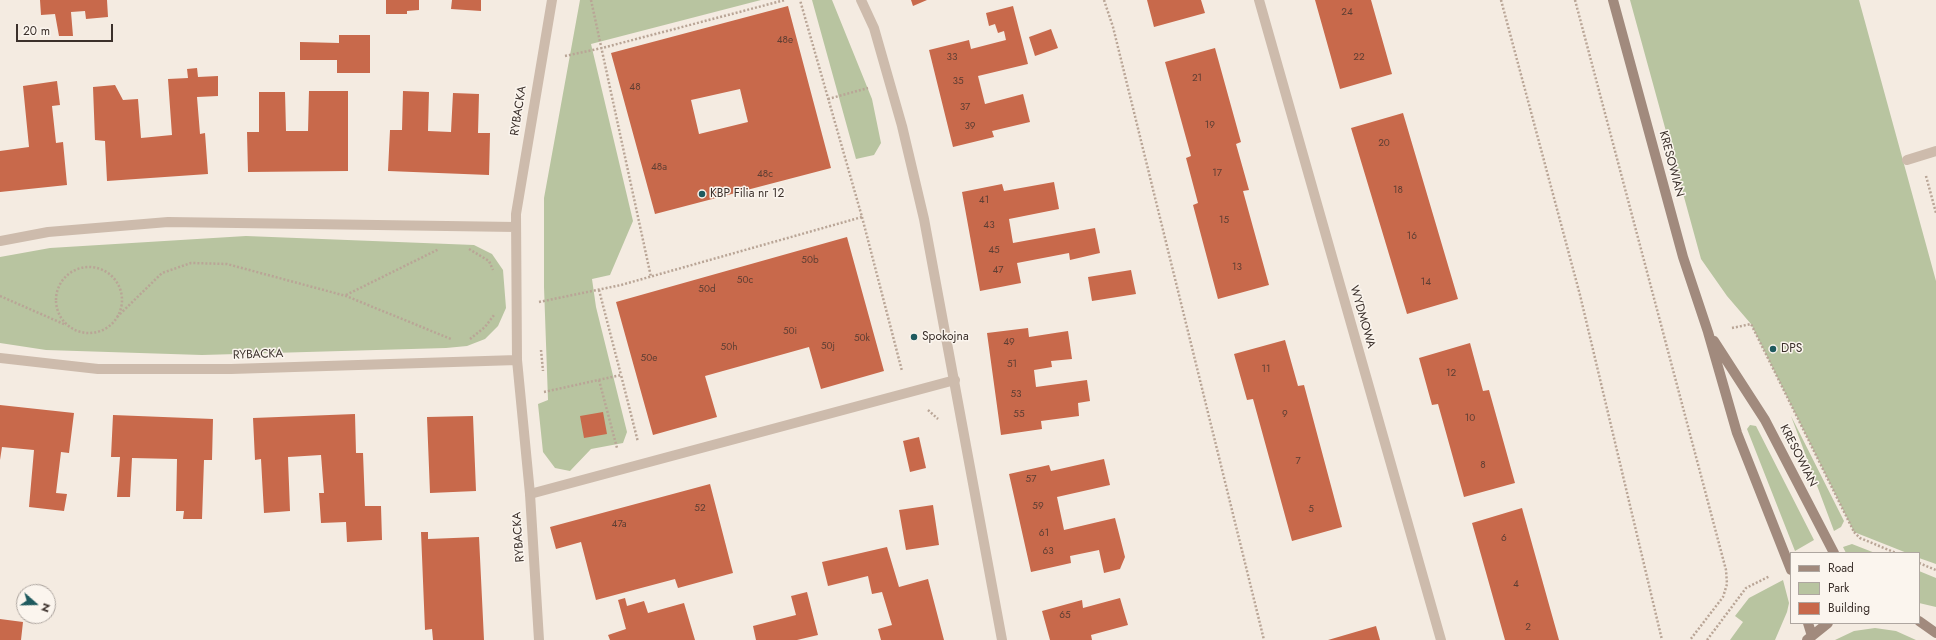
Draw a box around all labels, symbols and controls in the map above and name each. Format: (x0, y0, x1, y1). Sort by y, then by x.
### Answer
house number: 24 (1341, 7, 1353, 19)
scale bar (18, 16, 115, 42)
text: 20 m (23, 22, 50, 40)
house number: 48e (777, 35, 793, 47)
house number: 33 (947, 52, 957, 64)
house number: 22 (1353, 52, 1365, 64)
house number: 21 (1192, 73, 1202, 85)
house number: 35 (952, 76, 964, 88)
house number: 48 (629, 82, 641, 94)
street label: RYBACKA (508, 85, 530, 137)
house number: 37 (960, 102, 970, 114)
house number: 19 (1205, 120, 1215, 132)
house number: 39 (964, 121, 976, 133)
street label: KRESOWIAN (1655, 129, 1687, 199)
house number: 20 (1378, 138, 1390, 150)
house number: 48a (651, 162, 667, 174)
house number: 17 (1212, 168, 1222, 180)
house number: 48c (757, 169, 773, 181)
house number: 18 (1393, 185, 1403, 197)
place label: KBP Filia nr 12 (710, 187, 784, 201)
marker: KBP Filia nr 12 (697, 189, 707, 199)
house number: 41 (979, 195, 989, 207)
house number: 15 (1219, 215, 1229, 227)
house number: 43 (983, 220, 995, 232)
house number: 16 (1407, 231, 1417, 243)
house number: 45 (988, 245, 1000, 257)
house number: 50b (801, 255, 819, 267)
house number: 13 (1232, 262, 1242, 274)
house number: 47 (992, 265, 1004, 277)
house number: 50c (737, 275, 753, 287)
house number: 14 (1421, 277, 1431, 289)
house number: 50d (698, 284, 716, 296)
street label: WYDMOWA (1346, 284, 1378, 350)
house number: 50i (783, 326, 797, 338)
place label: Spokojna (922, 330, 969, 344)
marker: Spokojna (909, 332, 919, 342)
house number: 50k (854, 333, 870, 345)
house number: 49 (1003, 337, 1015, 349)
house number: 50j (821, 341, 835, 353)
house number: 50h (721, 342, 737, 354)
place label: DPS (1781, 342, 1802, 356)
marker: DPS (1768, 344, 1778, 354)
street label: RYBACKA (233, 347, 283, 363)
house number: 50e (641, 353, 657, 365)
house number: 51 (1007, 359, 1017, 371)
house number: 11 (1262, 364, 1270, 376)
house number: 12 (1446, 368, 1456, 380)
house number: 53 (1010, 389, 1022, 401)
house number: 55 (1013, 409, 1025, 421)
house number: 9 (1282, 409, 1288, 421)
house number: 10 (1465, 413, 1475, 425)
street label: KRESOWIAN (1776, 423, 1820, 489)
house number: 7 (1295, 456, 1301, 468)
house number: 8 (1480, 460, 1486, 472)
house number: 57 (1026, 474, 1036, 486)
house number: 59 (1032, 501, 1044, 513)
house number: 52 (694, 503, 706, 515)
house number: 5 (1308, 504, 1314, 516)
street label: RYBACKA (510, 511, 528, 563)
house number: 47a (612, 519, 626, 531)
house number: 61 (1039, 528, 1049, 540)
house number: 6 (1501, 533, 1507, 545)
house number: 63 (1042, 546, 1054, 558)
legend (1790, 552, 1920, 624)
text: Road (1828, 559, 1854, 577)
house number: 4 (1513, 579, 1519, 591)
text: Park (1828, 579, 1849, 597)
north arrow (16, 584, 56, 624)
text: Building (1828, 599, 1870, 617)
text: N (37, 601, 55, 615)
house number: 65 (1059, 610, 1071, 622)
house number: 2 (1525, 622, 1531, 634)

